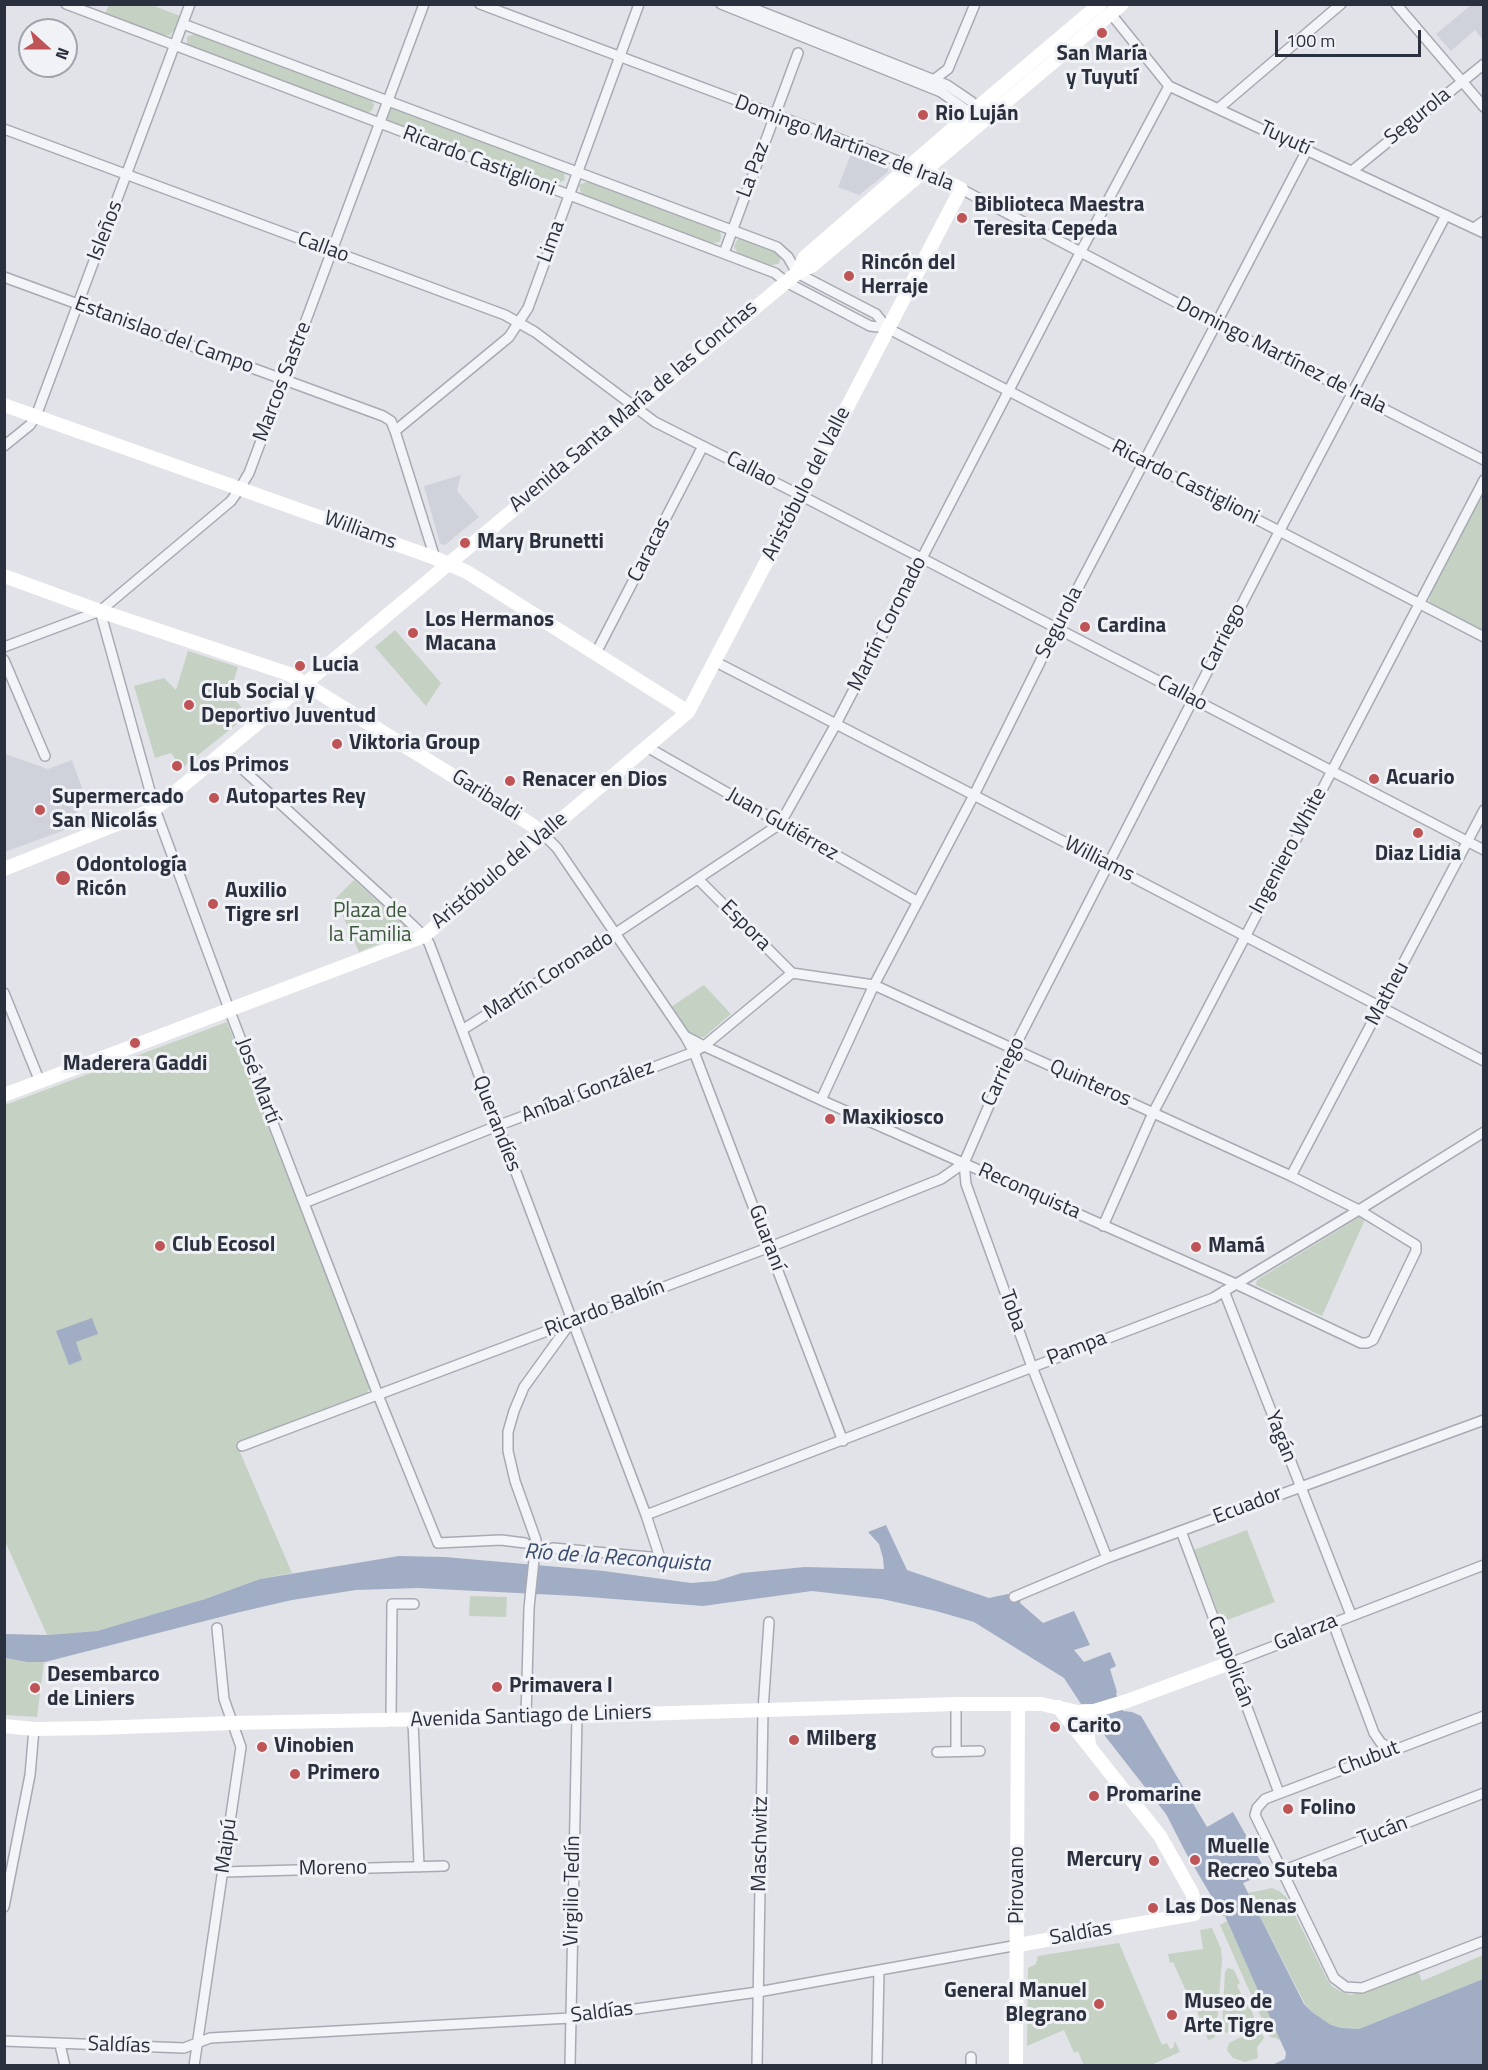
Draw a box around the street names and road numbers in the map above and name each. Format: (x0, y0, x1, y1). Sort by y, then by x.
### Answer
street label: Segurola (1380, 83, 1456, 151)
street label: Domingo Martínez de Irala (731, 91, 957, 197)
street label: Tuyutí (1255, 116, 1315, 162)
street label: Ricardo Castiglioni (399, 121, 559, 203)
street label: La Paz (732, 139, 776, 201)
street label: Isleños (83, 197, 129, 265)
street label: Lima (533, 218, 571, 266)
street label: Callao (294, 227, 352, 269)
street label: Estanislao del Campo (71, 292, 257, 380)
street label: Domingo Martínez de Irala (1172, 292, 1390, 420)
street label: Avenida Santa María de las Conchas (505, 296, 763, 518)
street label: Marcos Sastre (249, 318, 317, 446)
street label: Aristóbulo del Valle (757, 403, 857, 565)
street label: Ricardo Castiglioni (1107, 435, 1263, 531)
street label: Callao (722, 447, 780, 493)
street label: Williams (320, 506, 400, 556)
street label: Caracas (623, 513, 677, 587)
street label: Martín Coronado (843, 552, 933, 696)
street label: Segurola (1031, 583, 1089, 663)
street label: Carriego (1196, 600, 1252, 676)
street label: Callao (1153, 670, 1211, 718)
street label: Garibaldi (446, 765, 526, 827)
street label: Juan Gutiérrez (722, 783, 842, 867)
street label: Ingeniero White (1245, 783, 1333, 919)
street label: Aristóbulo del Valle (427, 807, 573, 935)
street label: Williams (1060, 832, 1138, 888)
street label: Espora (714, 895, 776, 957)
street label: Martín Coronado (480, 926, 618, 1026)
street label: Matheu (1361, 958, 1415, 1030)
street label: Carriego (977, 1033, 1031, 1111)
street label: José Martí (229, 1035, 285, 1127)
street label: Aníbal González (518, 1055, 658, 1129)
street label: Quinteros (1045, 1055, 1135, 1113)
street label: Querandíes (466, 1072, 526, 1176)
street label: Reconquista (974, 1158, 1084, 1226)
street label: Guaraní (742, 1202, 790, 1274)
street label: Ricardo Balbín (542, 1275, 668, 1343)
street label: Toba (993, 1287, 1031, 1335)
street label: Pampa (1044, 1326, 1110, 1372)
street label: Yagán (1259, 1408, 1301, 1466)
street label: Ecuador (1210, 1481, 1286, 1531)
street label: Galarza (1271, 1609, 1341, 1657)
street label: Caupolicán (1201, 1613, 1259, 1711)
street label: Avenida Santiago de Liniers (410, 1700, 652, 1734)
street label: Chubut (1335, 1736, 1403, 1782)
street label: Maschwitz (748, 1796, 774, 1892)
street label: Tucán (1355, 1811, 1411, 1853)
street label: Maipú (211, 1817, 243, 1875)
street label: Virgilio Tedín (559, 1835, 587, 1947)
street label: Pirovano (1005, 1846, 1031, 1924)
street label: Moreno (298, 1856, 368, 1882)
street label: Saldías (1048, 1916, 1114, 1952)
street label: Saldías (569, 1997, 635, 2029)
street label: Saldías (87, 2032, 151, 2060)

